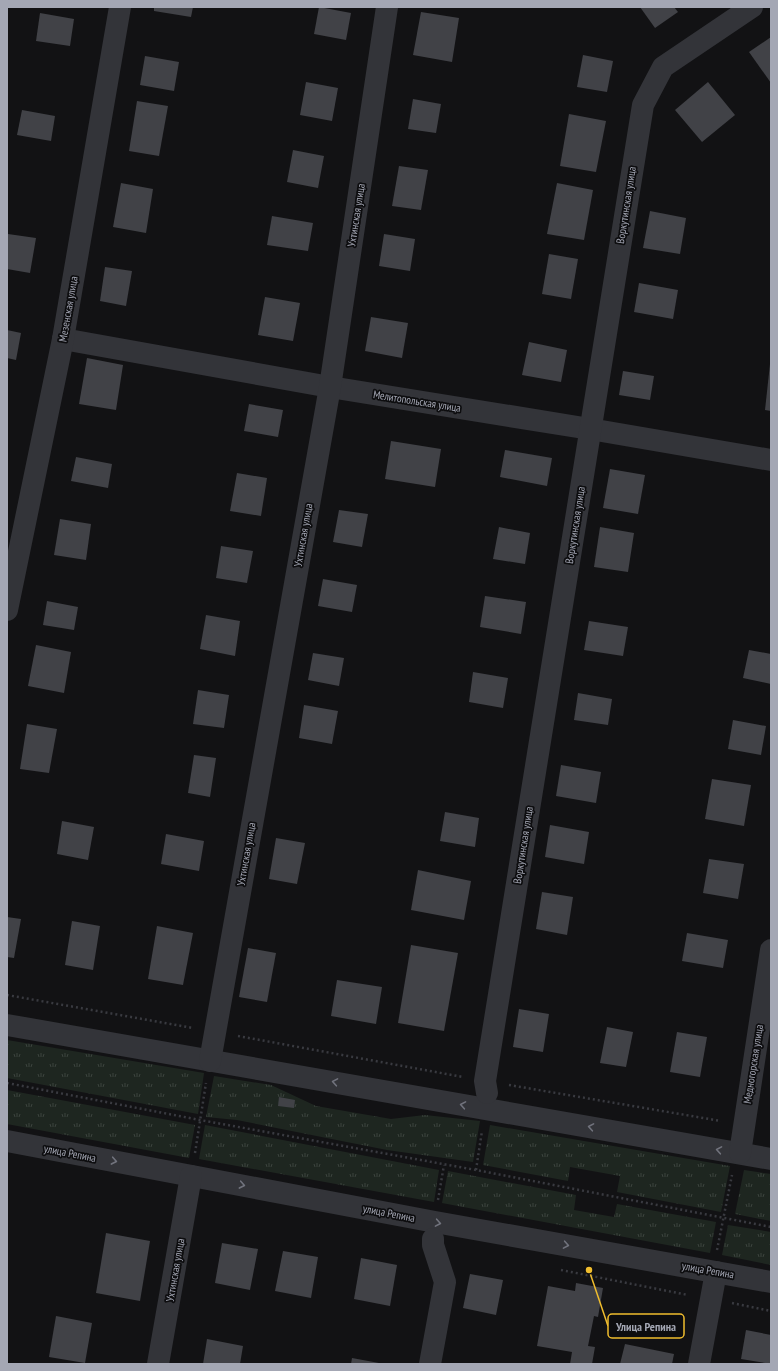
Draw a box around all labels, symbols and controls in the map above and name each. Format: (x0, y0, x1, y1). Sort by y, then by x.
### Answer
street label: Воркутинская улица (613, 165, 639, 245)
street label: Ухтинская улица (344, 182, 368, 248)
street label: Мезенская улица (55, 275, 81, 343)
street label: Мелитопольская улица (372, 387, 462, 415)
street label: Воркутинская улица (562, 485, 588, 565)
street label: Ухтинская улица (291, 502, 315, 568)
street label: Воркутинская улица (510, 805, 536, 885)
street label: Ухтинская улица (234, 821, 258, 887)
street label: Медногорская улица (740, 1023, 766, 1105)
one-way arrow (332, 1079, 338, 1087)
one-way arrow (460, 1101, 466, 1109)
one-way arrow (588, 1123, 594, 1132)
street label: улица Репина (43, 1141, 97, 1165)
one-way arrow (716, 1146, 722, 1154)
one-way arrow (111, 1156, 117, 1165)
one-way arrow (239, 1181, 245, 1189)
street label: улица Репина (362, 1201, 416, 1225)
one-way arrow (435, 1218, 441, 1226)
street label: Ухтинская улица (163, 1237, 187, 1303)
one-way arrow (563, 1241, 569, 1249)
street label: улица Репина (681, 1259, 735, 1281)
callout: Улица Репина (608, 1314, 684, 1338)
text: Улица Репина (615, 1319, 676, 1334)

